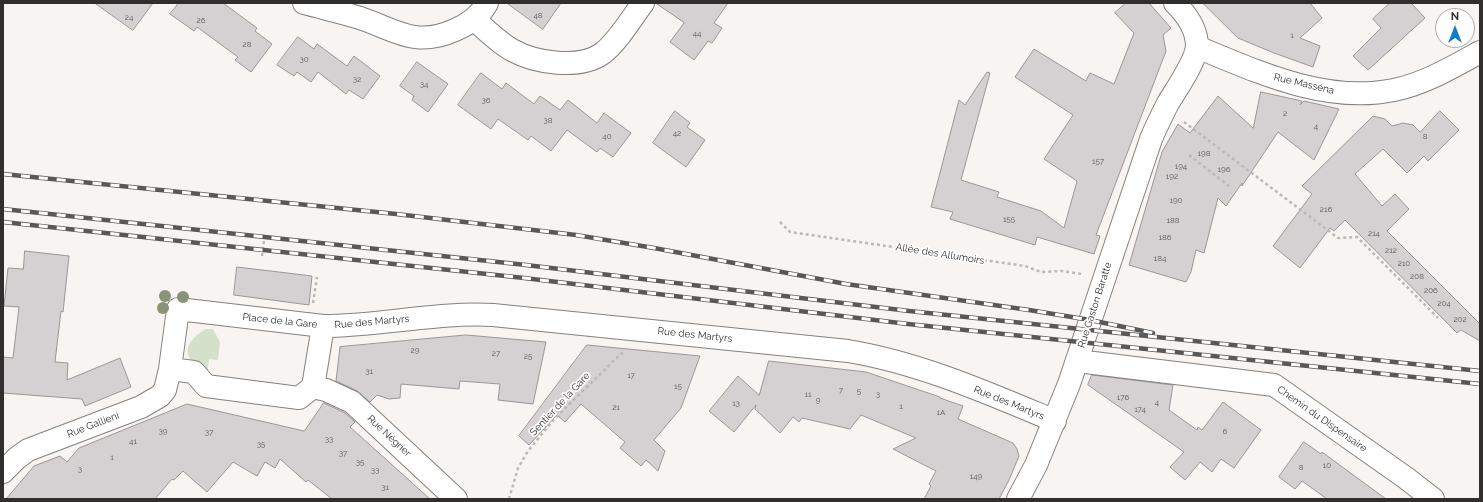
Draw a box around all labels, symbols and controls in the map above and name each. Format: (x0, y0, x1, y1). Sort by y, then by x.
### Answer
north arrow (1435, 8, 1475, 48)
text: N (1451, 10, 1459, 23)
house number: 48 (533, 11, 543, 21)
house number: 24 (125, 13, 133, 23)
house number: 26 (197, 16, 205, 26)
house number: 44 (693, 29, 701, 39)
house number: 1 (1290, 31, 1294, 41)
house number: 28 (243, 40, 251, 50)
house number: 30 (299, 55, 309, 65)
street label: Rue Masséna (1273, 71, 1335, 97)
house number: 32 (353, 75, 361, 85)
house number: 34 (420, 80, 428, 90)
house number: 36 (481, 96, 491, 106)
house number: 2 (1283, 109, 1287, 119)
house number: 38 (543, 116, 553, 126)
house number: 4 (1314, 122, 1318, 132)
house number: 42 (673, 129, 681, 139)
house number: 40 (602, 132, 612, 142)
house number: 8 (1423, 132, 1427, 142)
house number: 198 (1198, 149, 1210, 159)
house number: 157 (1092, 157, 1104, 167)
house number: 194 (1175, 162, 1187, 172)
house number: 196 (1218, 165, 1230, 175)
house number: 192 (1166, 172, 1178, 182)
house number: 190 (1169, 196, 1183, 206)
house number: 216 (1320, 205, 1332, 215)
house number: 155 (1003, 215, 1015, 225)
house number: 188 (1167, 216, 1179, 226)
house number: 214 (1368, 229, 1380, 239)
house number: 186 (1159, 233, 1171, 243)
street label: Allée des Allumoirs (895, 241, 985, 267)
house number: 212 (1385, 246, 1397, 256)
house number: 184 (1154, 254, 1166, 264)
house number: 210 (1398, 259, 1410, 269)
street label: Rue Gaston Baratte (1075, 261, 1115, 349)
house number: 208 (1410, 272, 1424, 282)
house number: 206 (1424, 286, 1438, 296)
house number: 204 (1437, 299, 1451, 309)
street label: Place de la Gare (242, 311, 318, 331)
street label: Rue des Martyrs (334, 313, 410, 331)
house number: 202 (1453, 315, 1467, 325)
street label: Rue des Martyrs (657, 325, 733, 345)
house number: 29 (411, 346, 419, 356)
house number: 27 (492, 349, 500, 359)
house number: 25 (524, 352, 532, 362)
house number: 31 (365, 367, 373, 377)
street label: Sentier de la Gare (528, 370, 592, 438)
house number: 17 (627, 371, 635, 381)
house number: 15 (674, 382, 682, 392)
street label: Rue des Martyrs (972, 383, 1046, 423)
street label: Chemin du Dispensaire (1275, 383, 1369, 455)
house number: 7 (839, 386, 843, 396)
house number: 5 (857, 387, 861, 397)
house number: 11 (805, 390, 811, 400)
house number: 3 (876, 390, 880, 400)
house number: 176 (1117, 393, 1129, 403)
house number: 9 (816, 396, 820, 406)
house number: 4 (1155, 398, 1159, 408)
house number: 13 (732, 399, 740, 409)
house number: 1 (899, 402, 903, 412)
house number: 21 (612, 403, 620, 413)
house number: 174 (1134, 405, 1146, 415)
house number: 1A (937, 408, 945, 418)
street label: Rue Gallieni (65, 410, 121, 440)
street label: Rue Négrier (365, 413, 413, 459)
house number: 39 (159, 427, 167, 437)
house number: 6 (1223, 427, 1227, 437)
house number: 37 (205, 428, 213, 438)
house number: 33 (325, 435, 333, 445)
house number: 41 (129, 437, 137, 447)
house number: 35 (257, 440, 265, 450)
house number: 37 (339, 449, 347, 459)
house number: 1 (110, 453, 114, 463)
house number: 35 (356, 458, 364, 468)
house number: 10 (1323, 461, 1331, 471)
house number: 8 (1299, 463, 1303, 473)
house number: 3 (78, 465, 82, 475)
house number: 33 (371, 466, 379, 476)
house number: 149 (970, 472, 982, 482)
house number: 31 (381, 483, 389, 493)

